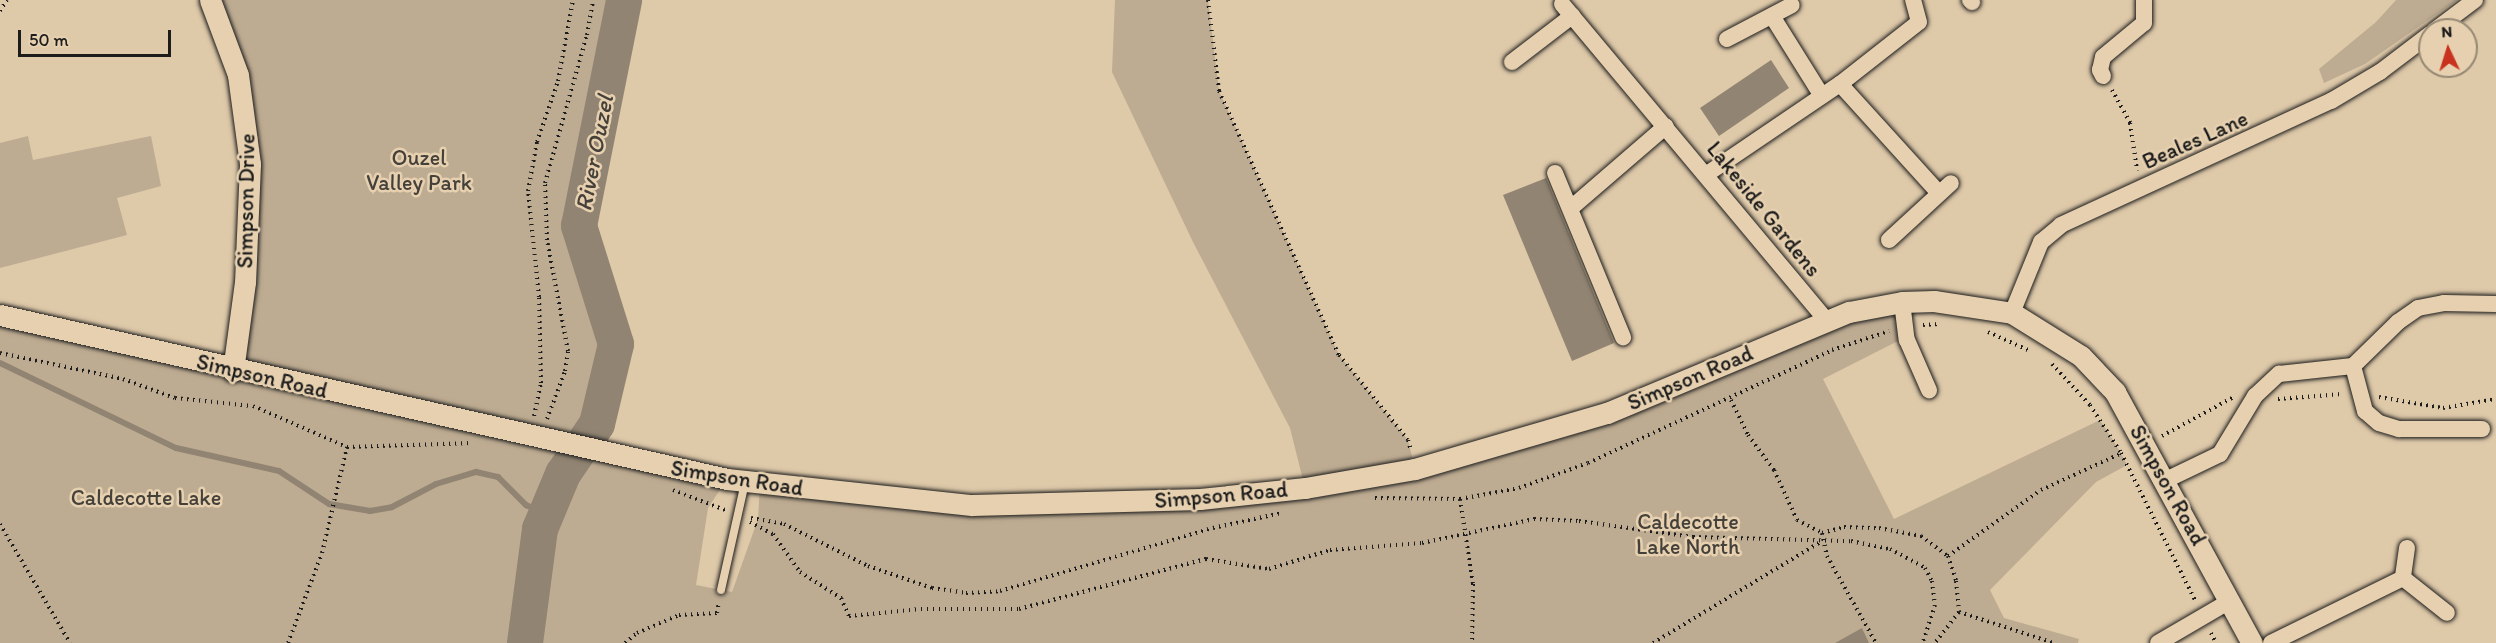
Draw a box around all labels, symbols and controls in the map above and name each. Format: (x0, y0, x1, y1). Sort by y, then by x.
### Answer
scale bar (21, 18, 174, 56)
north arrow (2418, 18, 2478, 78)
text: N (2441, 22, 2453, 41)
text: 50 m (29, 29, 69, 51)
water label: River Ouzel (569, 93, 619, 213)
street label: Beales Lane (2138, 105, 2252, 175)
street label: Simpson Drive (232, 133, 260, 269)
street label: Lakeside Gardens (1701, 136, 1827, 282)
park label: Ouzel Valley Park (366, 144, 472, 196)
street label: Simpson Road (1624, 340, 1756, 416)
street label: Simpson Road (194, 348, 330, 404)
street label: Simpson Road (2124, 420, 2212, 550)
street label: Simpson Road (669, 455, 805, 501)
street label: Simpson Road (1154, 476, 1288, 514)
park label: Caldecotte Lake (70, 485, 222, 511)
park label: Caldecotte Lake North (1636, 508, 1740, 560)

